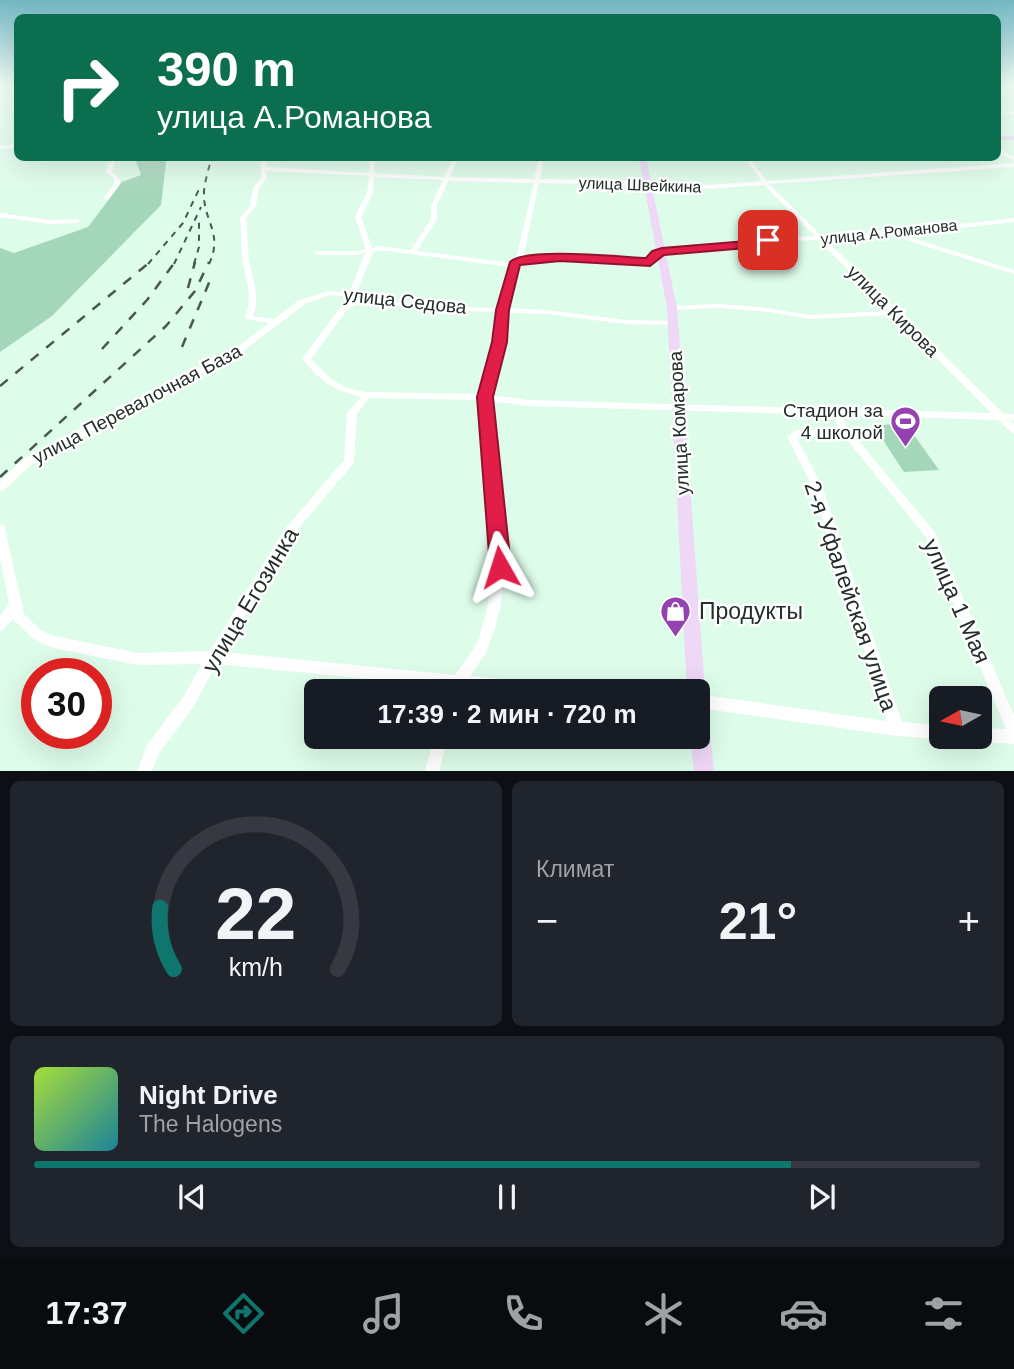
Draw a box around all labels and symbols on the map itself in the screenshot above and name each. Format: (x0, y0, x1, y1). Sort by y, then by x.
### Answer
street label: улица Швейкина (578, 174, 702, 196)
pin (738, 210, 798, 270)
street label: улица А.Романова (820, 216, 958, 248)
street label: улица Кирова (843, 261, 943, 361)
street label: улица Седова (342, 284, 468, 318)
street label: улица Перевалочная База (29, 340, 245, 468)
street label: улица Комарова (665, 350, 693, 496)
place label: Стадион за 4 школой (783, 400, 883, 443)
sports icon: Стадион за 4 школой (889, 404, 923, 448)
street label: 2-я Уфалейская улица (799, 478, 903, 715)
street label: улица Егозинка (196, 522, 304, 677)
position arrow (463, 530, 537, 604)
street label: улица 1 Мая (918, 535, 996, 667)
shop icon: Продукты (659, 594, 693, 638)
place label: Продукты (699, 598, 803, 624)
speed limit sign: 30 (21, 658, 112, 749)
north arrow (929, 686, 992, 749)

